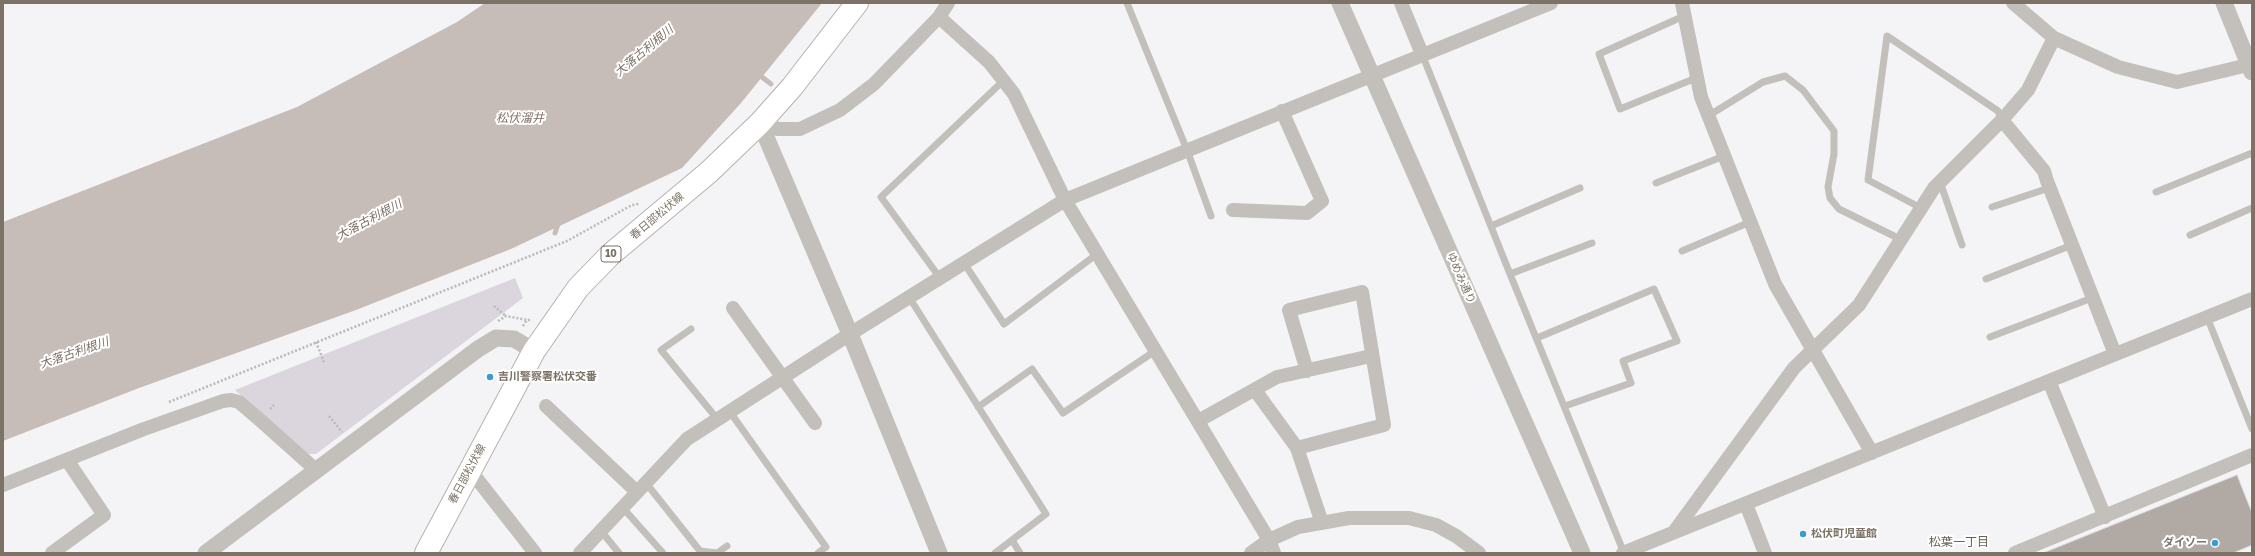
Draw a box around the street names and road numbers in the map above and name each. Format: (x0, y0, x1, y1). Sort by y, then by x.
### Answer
street label: 春日部松伏線 (627, 190, 687, 242)
road number: 10 (601, 246, 621, 262)
street label: ゆめみ通り (1444, 250, 1478, 306)
street label: 春日部松伏線 (446, 442, 488, 506)

